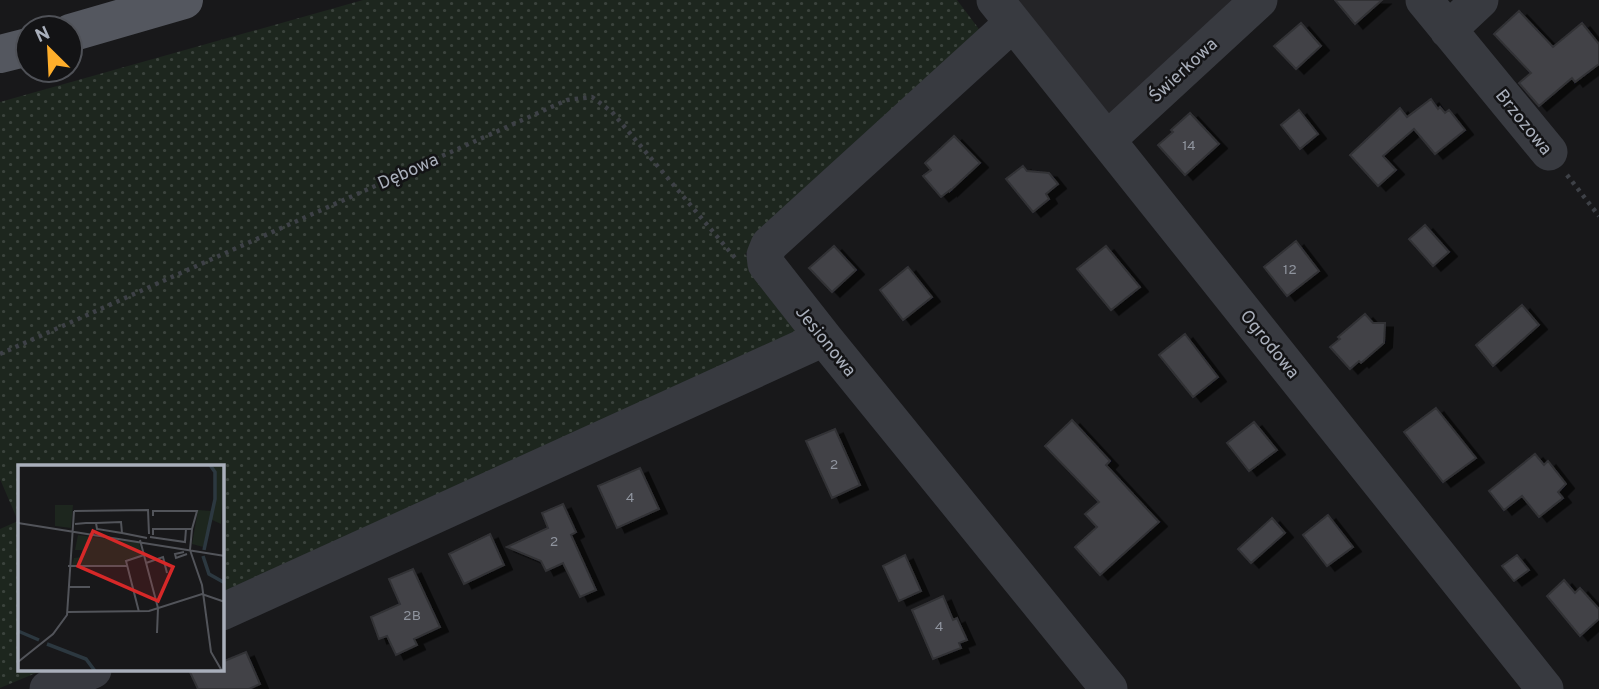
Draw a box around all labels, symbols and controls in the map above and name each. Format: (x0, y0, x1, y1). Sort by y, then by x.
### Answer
north arrow (14, 14, 84, 84)
text: N (32, 22, 54, 49)
street label: Świerkowa (1144, 32, 1223, 109)
street label: Brzozowa (1489, 85, 1556, 161)
house number: 14 (1182, 138, 1196, 155)
street label: Dębowa (375, 149, 443, 196)
house number: 12 (1283, 262, 1297, 279)
street label: Jesionowa (789, 302, 860, 382)
street label: Ogrodowa (1234, 306, 1304, 384)
house number: 2 (830, 457, 838, 474)
inset map (18, 465, 224, 672)
house number: 4 (626, 490, 634, 507)
house number: 2 (550, 534, 558, 551)
house number: 2B (403, 608, 421, 625)
house number: 4 (935, 619, 943, 636)

